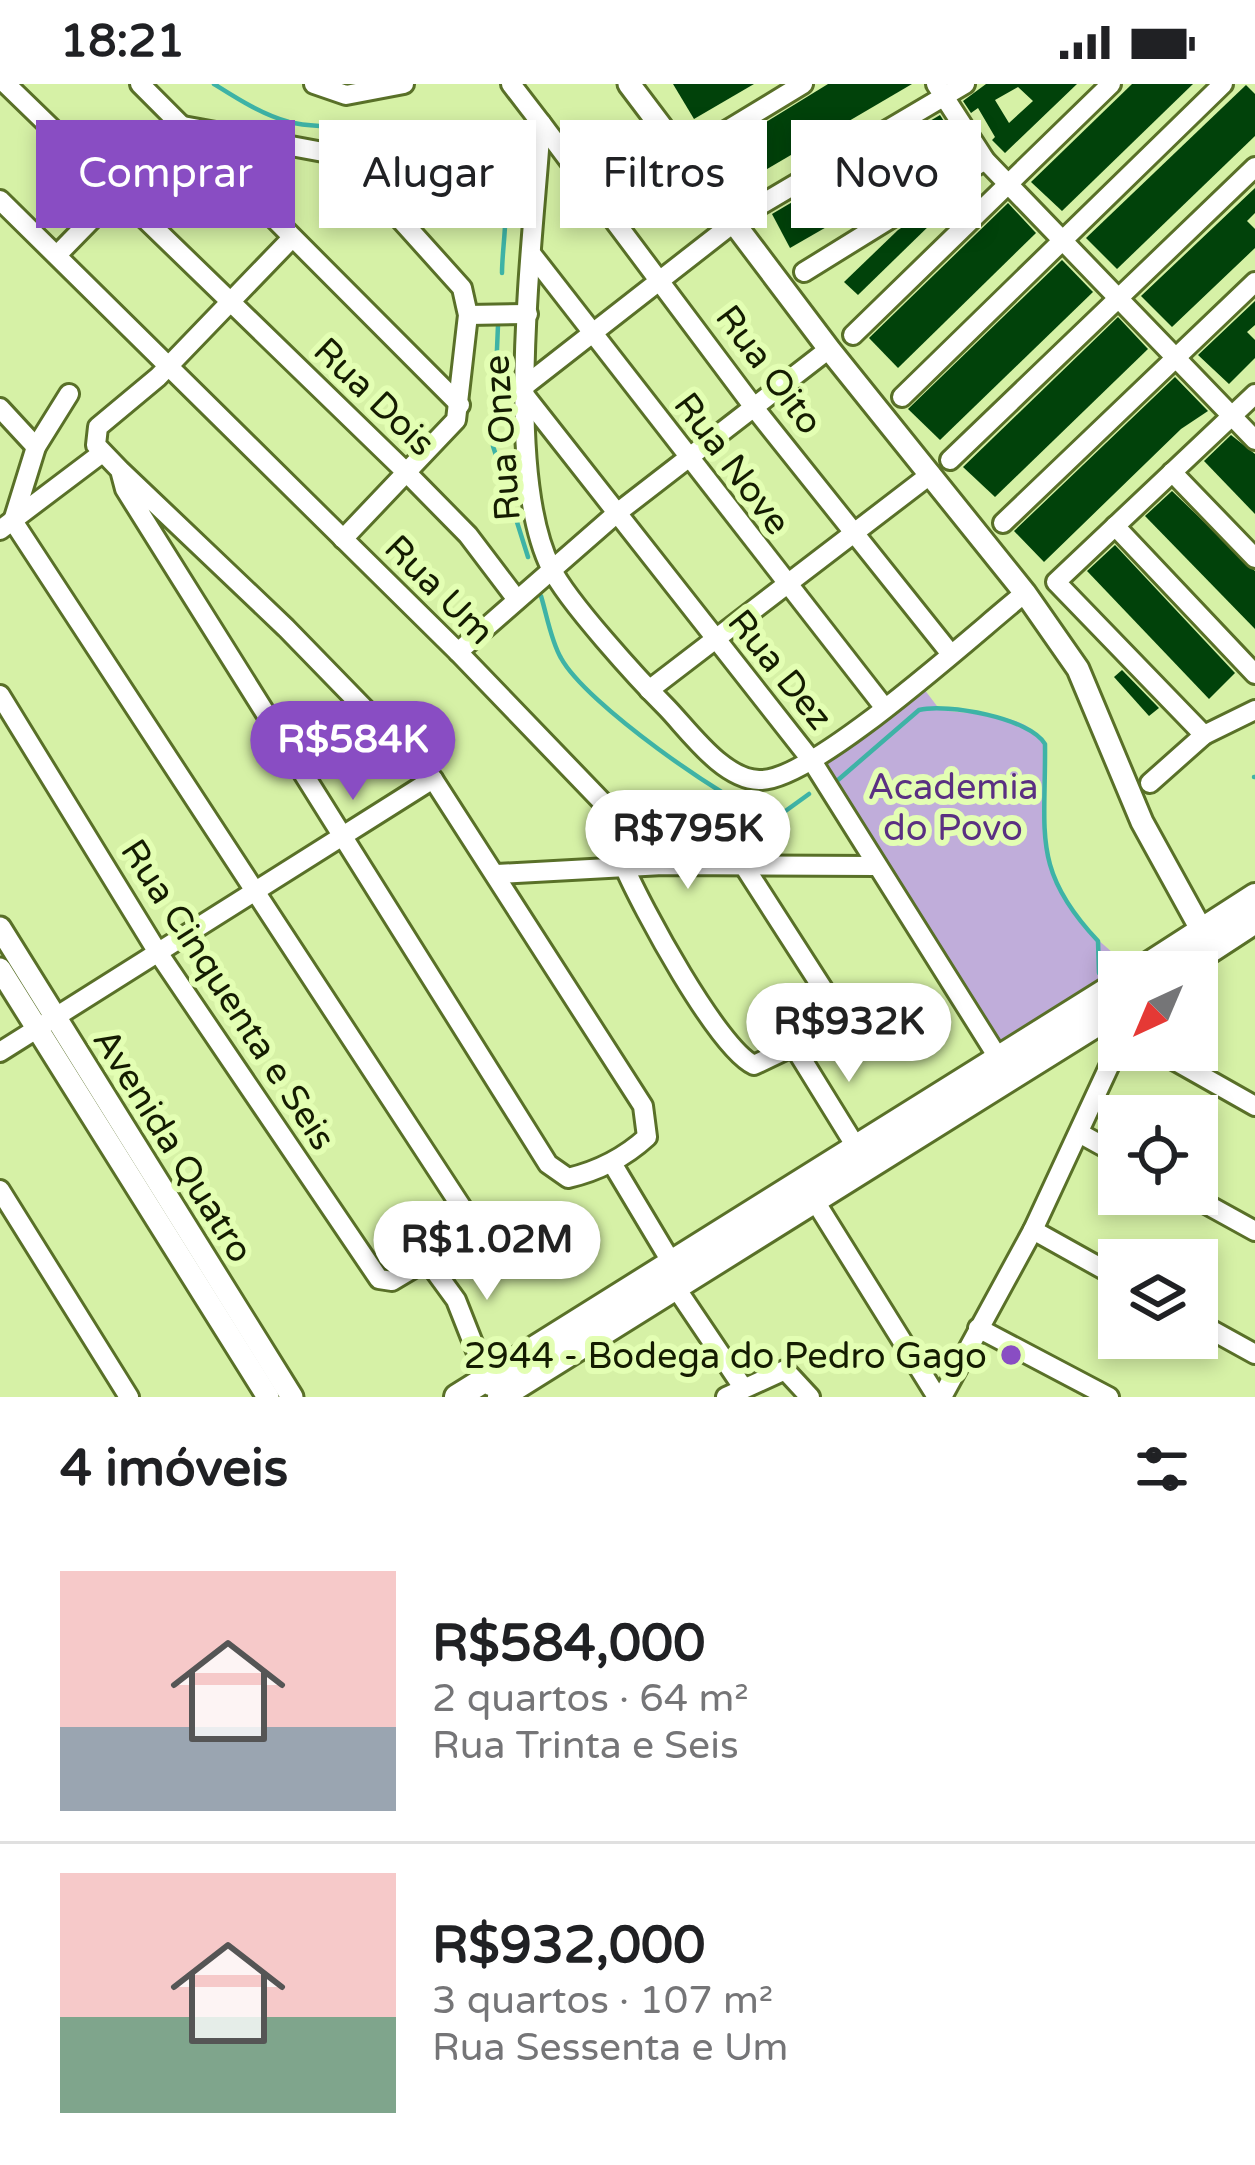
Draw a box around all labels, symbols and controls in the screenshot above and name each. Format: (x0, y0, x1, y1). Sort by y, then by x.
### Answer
text: 18:21 (60, 15, 185, 69)
chip: Comprar (36, 120, 295, 228)
chip: Alugar (319, 120, 536, 228)
chip: Filtros (560, 120, 767, 228)
chip: Novo (791, 120, 981, 228)
street label: Rua Oito (706, 297, 831, 443)
street label: Rua Dois (304, 329, 443, 465)
street label: Rua Onze (475, 353, 530, 522)
street label: Rua Nove (665, 385, 799, 543)
street label: Rua Um (375, 526, 503, 654)
street label: Rua Dez (719, 601, 841, 739)
pin: R$584K (255, 701, 451, 803)
text: R$584K (277, 716, 429, 763)
park label: Academia do Povo (867, 766, 1039, 850)
pin: R$795K (590, 790, 786, 892)
text: R$795K (612, 805, 764, 852)
street label: Rua Cinquenta e Seis (111, 832, 344, 1158)
north arrow (1098, 951, 1218, 1071)
map controls (1098, 951, 1218, 1359)
pin: R$932K (751, 983, 947, 1085)
text: R$932K (773, 998, 925, 1045)
street label: Avenida Quatro (84, 1021, 262, 1271)
button: locate (1098, 1095, 1218, 1215)
pin: R$1.02M (376, 1201, 598, 1303)
text: R$1.02M (400, 1216, 574, 1263)
button: layers (1098, 1239, 1218, 1359)
place label: 2944 - Bodega do Pedro Gago (464, 1335, 987, 1378)
marker: 2944 - Bodega do Pedro Gago (998, 1342, 1024, 1368)
icon: filters (1129, 1436, 1195, 1502)
text: 4 imóveis (60, 1438, 288, 1500)
text: R$584,000 (432, 1613, 705, 1675)
icon: home (156, 1619, 300, 1763)
text: 2 quartos · 64 m² (432, 1675, 749, 1722)
text: Rua Trinta e Seis (432, 1722, 739, 1769)
text: R$932,000 (432, 1915, 705, 1977)
icon: home (156, 1921, 300, 2065)
text: 3 quartos · 107 m² (432, 1977, 773, 2024)
text: Rua Sessenta e Um (432, 2024, 788, 2071)

